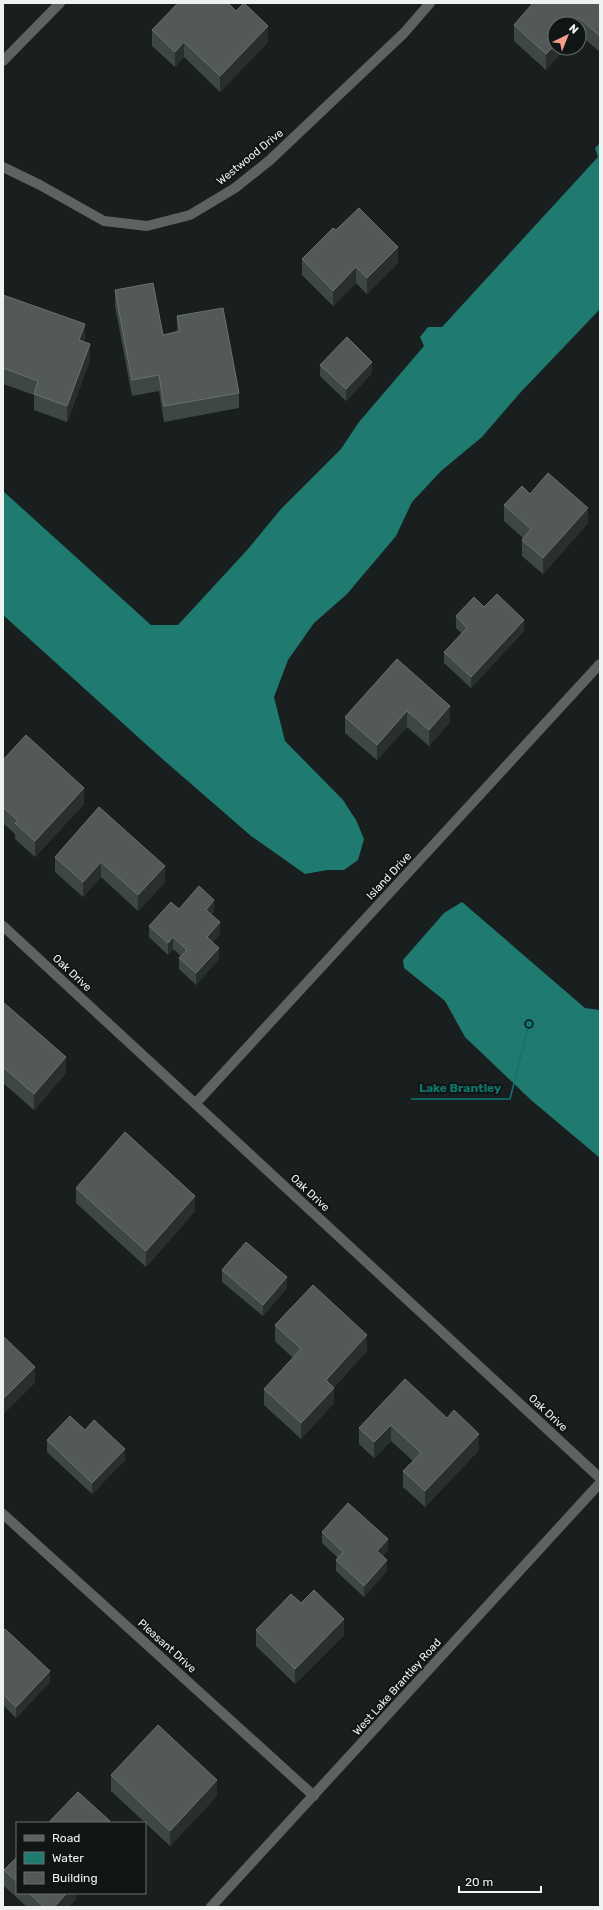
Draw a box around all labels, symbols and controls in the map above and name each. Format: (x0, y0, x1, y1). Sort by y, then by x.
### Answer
north arrow (547, 16, 587, 56)
text: N (566, 22, 581, 37)
street label: Westwood Drive (214, 126, 286, 188)
street label: Island Drive (364, 850, 414, 902)
street label: Oak Drive (50, 952, 94, 994)
callout: Lake Brantley (411, 1075, 510, 1099)
text: Lake Brantley (419, 1081, 501, 1095)
street label: Oak Drive (288, 1172, 332, 1214)
street label: Oak Drive (526, 1392, 570, 1434)
street label: Pleasant Drive (135, 1617, 199, 1675)
street label: West Lake Brantley Road (350, 1636, 444, 1738)
legend (16, 1822, 146, 1894)
text: Road (52, 1831, 80, 1845)
text: Water (52, 1851, 84, 1865)
scale bar (459, 1868, 541, 1894)
text: Building (52, 1871, 98, 1885)
text: 20 m (465, 1875, 493, 1889)

